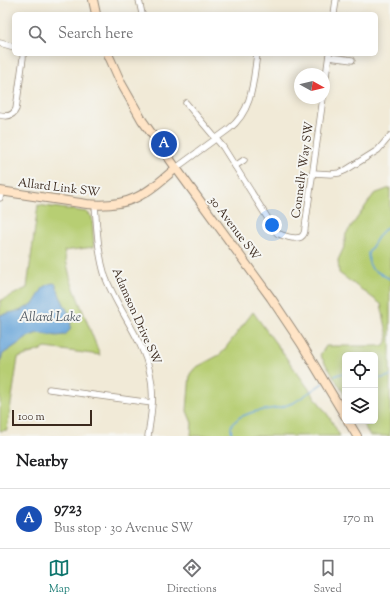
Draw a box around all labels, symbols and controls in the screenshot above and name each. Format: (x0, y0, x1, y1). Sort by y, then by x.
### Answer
search box (12, 12, 378, 56)
icon: search (26, 23, 48, 45)
text: Search here (58, 24, 133, 45)
north arrow (294, 68, 330, 104)
street label: Connelly Way SW (287, 120, 319, 220)
pin: A (151, 129, 177, 159)
street label: Allard Link SW (17, 174, 102, 202)
street label: 30 Avenue SW (204, 193, 265, 265)
your location (262, 215, 282, 235)
street label: Adamson Drive SW (107, 265, 166, 368)
water label: Allard Lake (19, 309, 81, 327)
map controls (342, 352, 378, 424)
button: locate (342, 352, 378, 388)
button: layers (342, 388, 378, 424)
scale bar (12, 408, 92, 427)
text: 100 m (18, 409, 45, 425)
text: Nearby (16, 450, 68, 474)
text: 9723 (54, 499, 82, 520)
text: A (24, 510, 34, 528)
text: 170 m (343, 510, 374, 528)
text: Bus stop · 30 Avenue SW (54, 520, 193, 538)
tab: Map (48, 557, 70, 597)
tab: Directions (167, 557, 217, 597)
tab: Saved (313, 557, 342, 597)

